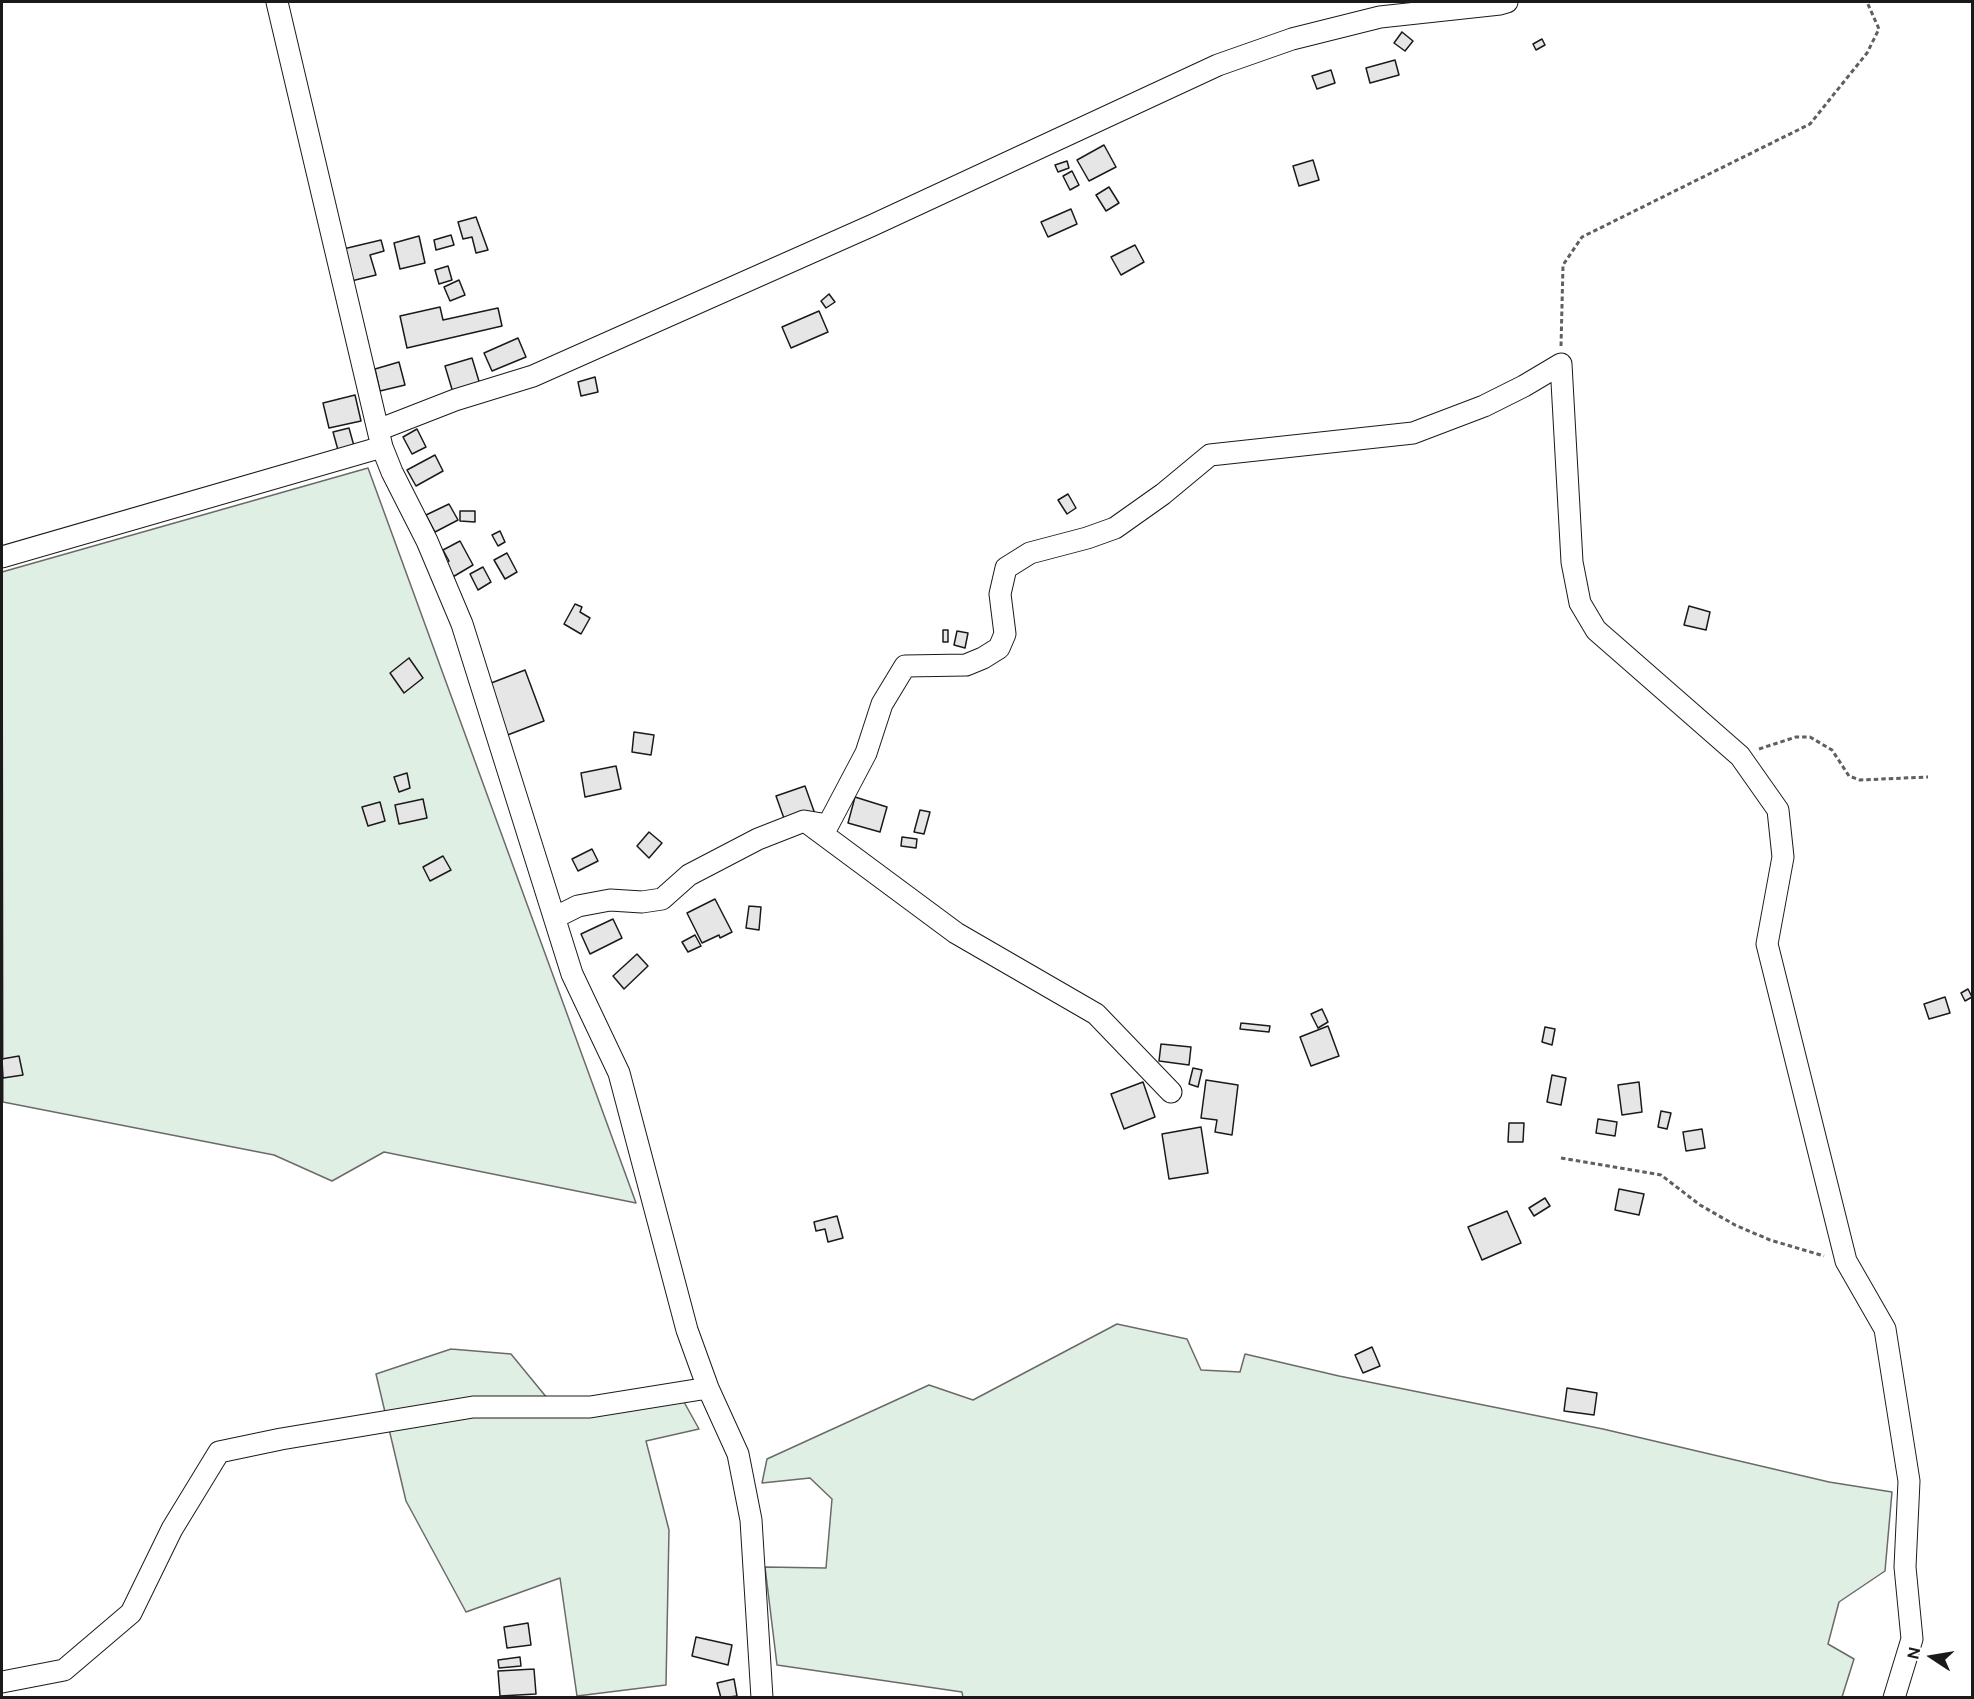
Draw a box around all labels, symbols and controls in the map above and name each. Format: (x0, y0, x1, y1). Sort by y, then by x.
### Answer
north arrow (1902, 1627, 1962, 1687)
text: N (1902, 1645, 1925, 1661)

